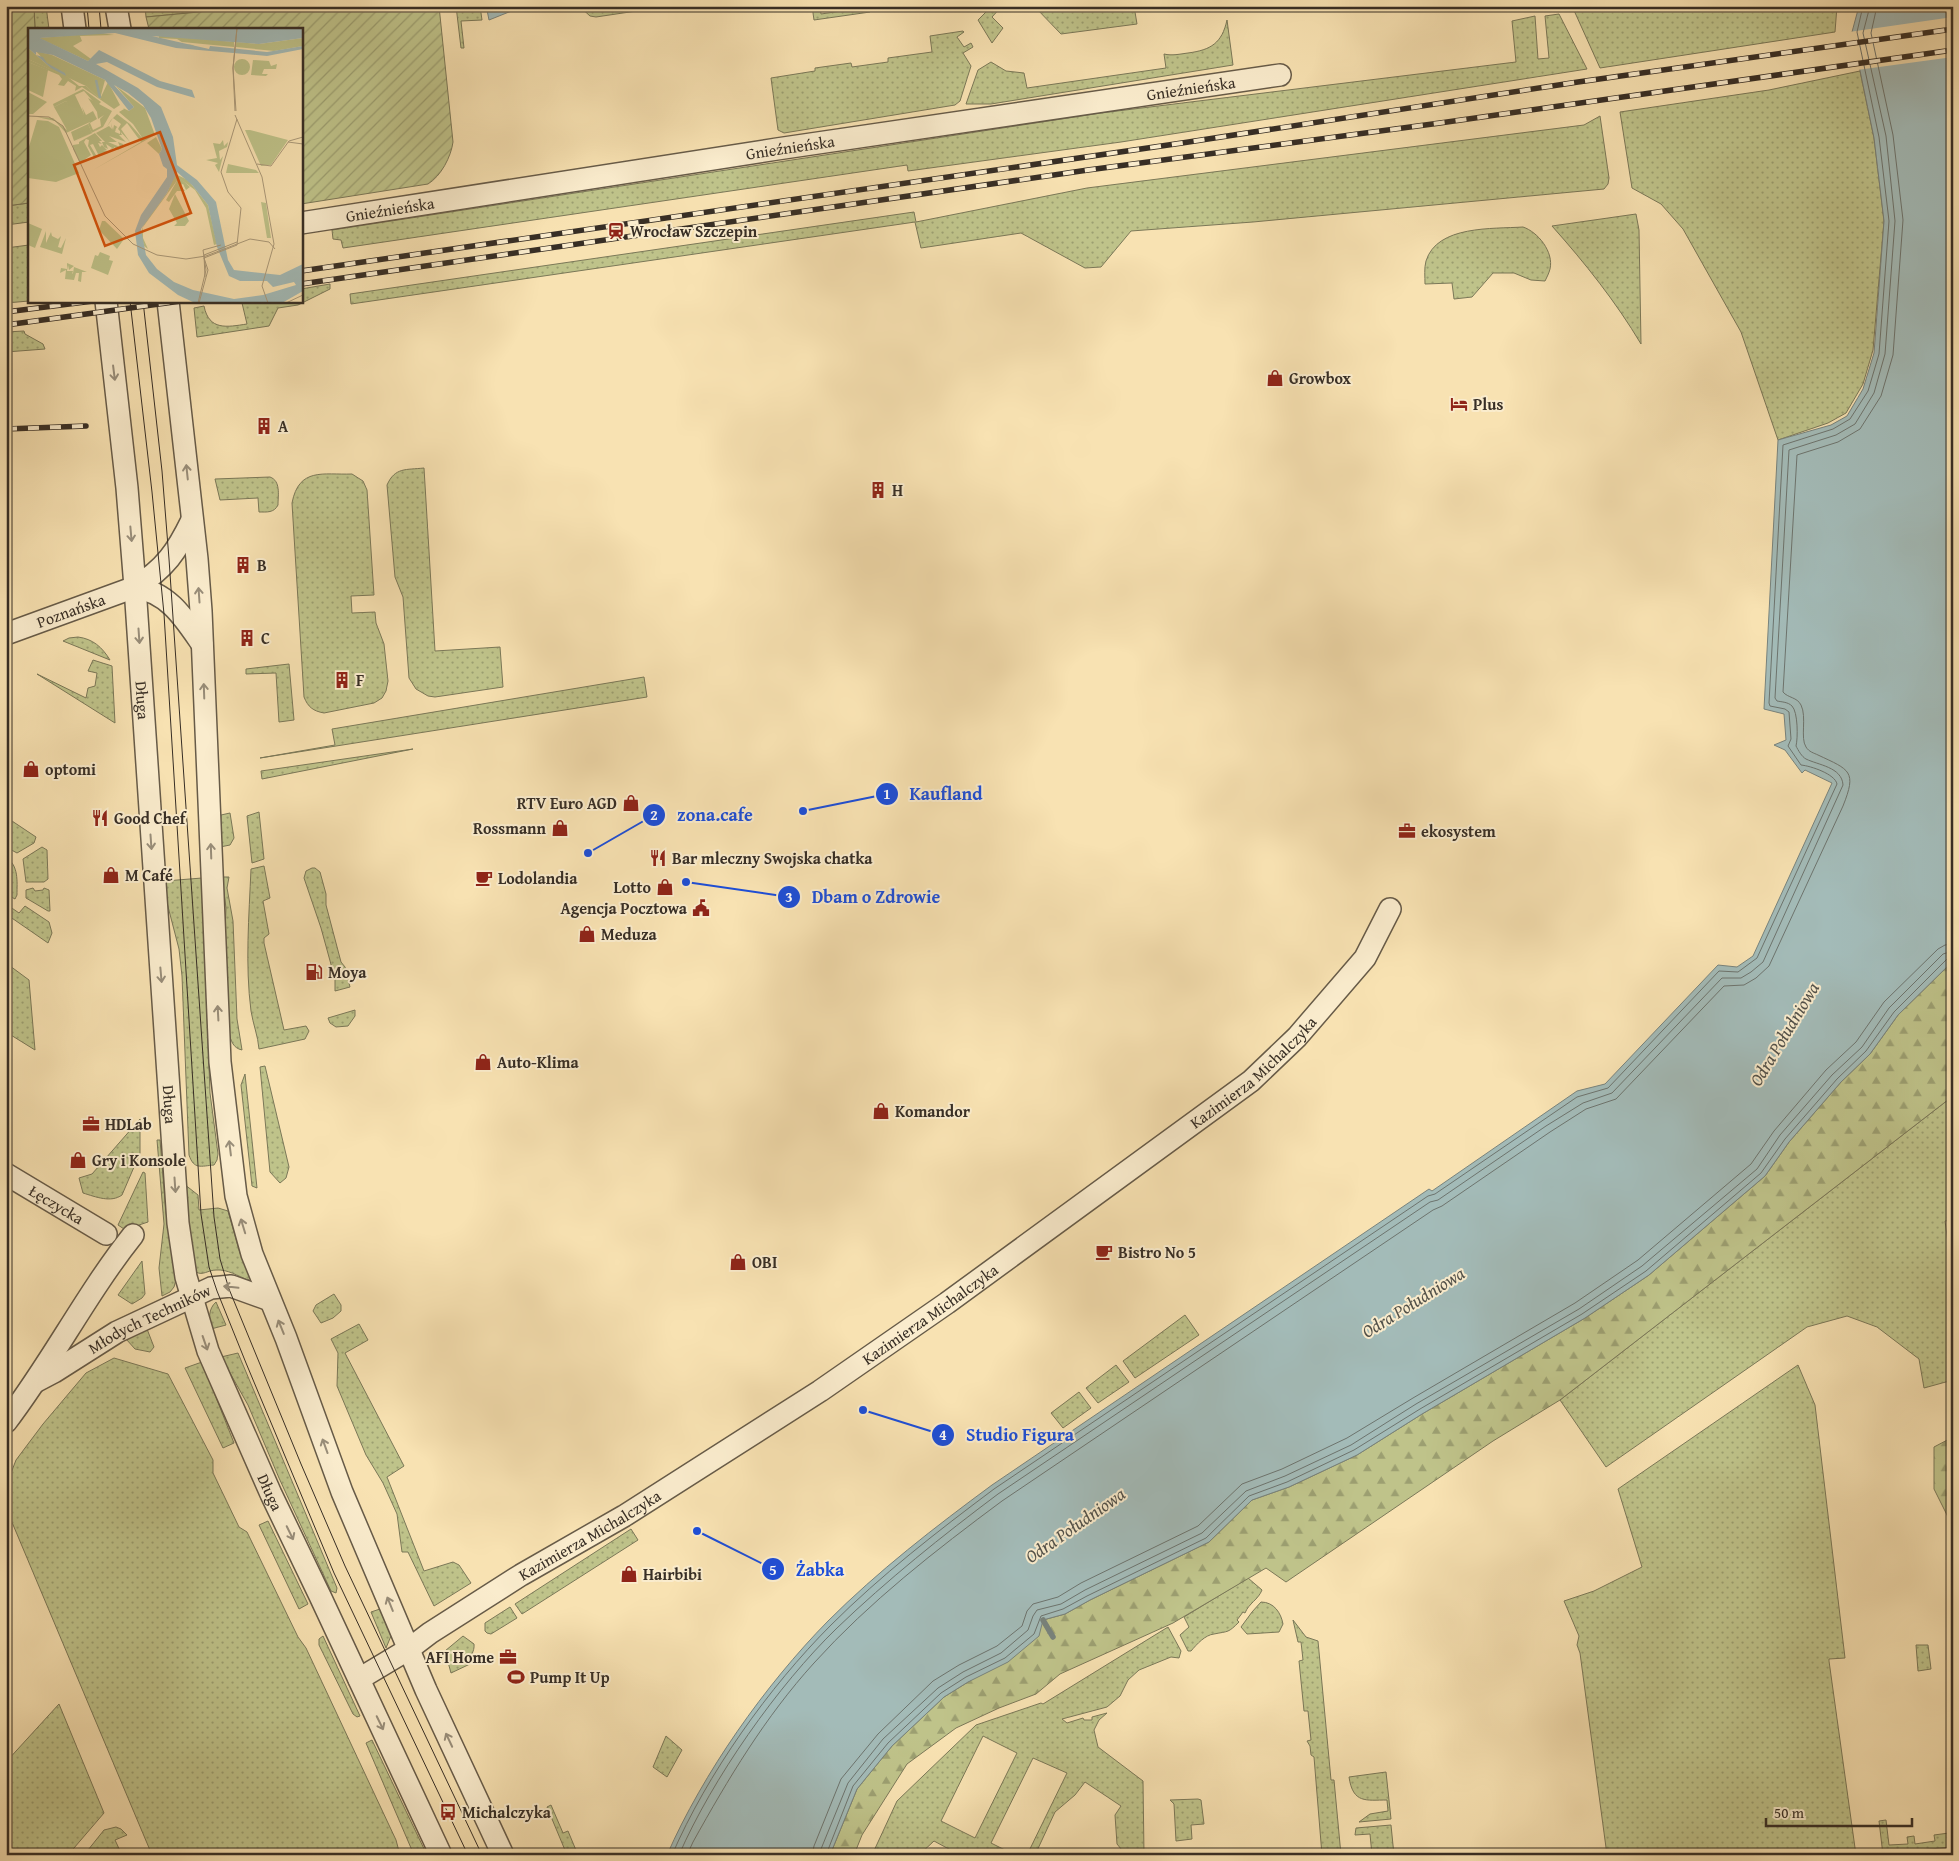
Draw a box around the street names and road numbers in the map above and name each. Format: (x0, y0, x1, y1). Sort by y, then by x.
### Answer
street label: Gnieźnieńska (1145, 70, 1237, 107)
street label: Gnieźnieńska (744, 129, 837, 166)
street label: Gnieźnieńska (344, 190, 436, 228)
street label: Poznańska (33, 587, 109, 634)
street label: Długa (129, 680, 156, 721)
street label: Kazimierza Michalczyka (1185, 1010, 1322, 1134)
street label: Długa (157, 1084, 183, 1125)
street label: Łęczycka (25, 1179, 89, 1230)
street label: Kazimierza Michalczyka (857, 1257, 1003, 1370)
street label: Młodych Techników (83, 1278, 215, 1360)
street label: Długa (251, 1470, 289, 1515)
street label: Kazimierza Michalczyka (514, 1483, 666, 1586)

